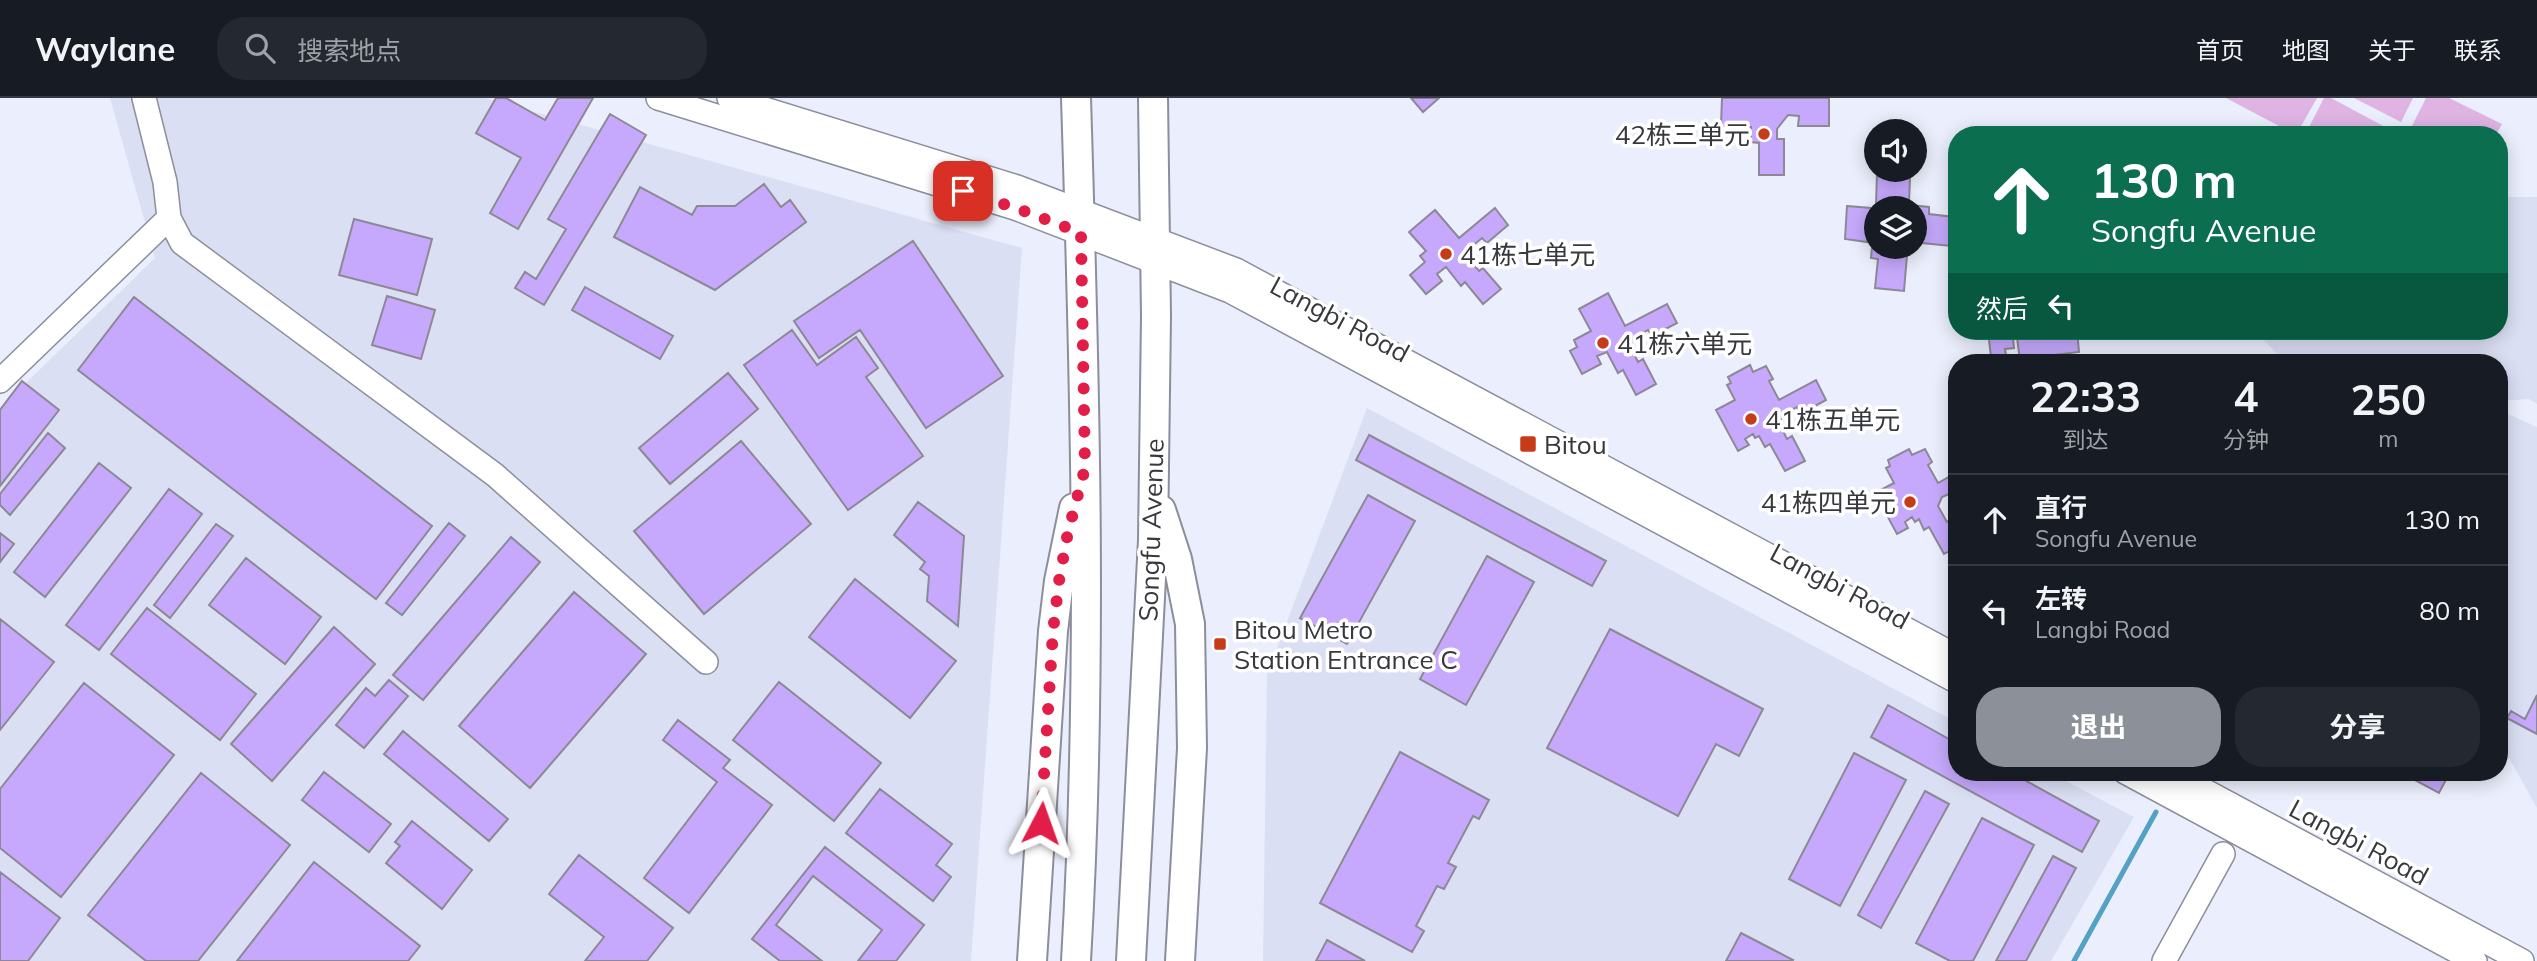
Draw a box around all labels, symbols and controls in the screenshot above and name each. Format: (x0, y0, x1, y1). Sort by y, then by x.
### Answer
search box (217, 17, 707, 80)
text: Waylane (35, 28, 175, 69)
icon: search (241, 29, 279, 67)
text: 搜索地点 (297, 34, 401, 67)
text: 首页 (2196, 35, 2244, 65)
text: 地图 (2282, 35, 2330, 65)
text: 关于 (2368, 35, 2416, 65)
text: 联系 (2454, 35, 2502, 65)
place label: 42栋三单元 (1615, 118, 1750, 151)
map controls (1864, 119, 1927, 259)
button: sound (1864, 119, 1927, 182)
marker: 42栋三单元 (1756, 126, 1772, 142)
text: 130 m (2091, 149, 2237, 210)
icon: ahead (1976, 154, 2067, 245)
pin (933, 161, 993, 221)
icon: arrive (944, 172, 982, 210)
button: layers (1864, 196, 1927, 259)
text: Songfu Avenue (2091, 210, 2316, 250)
place label: 41栋七单元 (1460, 238, 1595, 271)
marker: 41栋七单元 (1438, 246, 1454, 262)
street label: Langbi Road (1265, 269, 1415, 369)
icon: left (2042, 287, 2080, 325)
text: 然后 (1976, 292, 2028, 325)
place label: 41栋六单元 (1617, 327, 1752, 360)
marker: 41栋六单元 (1595, 335, 1611, 351)
text: 22:33 (2030, 370, 2141, 423)
text: 4 (2233, 370, 2258, 423)
text: 250 (2351, 373, 2426, 426)
place label: 41栋五单元 (1765, 403, 1900, 436)
marker: 41栋五单元 (1743, 411, 1759, 427)
text: m (2378, 424, 2398, 453)
text: 到达 (2062, 425, 2108, 454)
text: 分钟 (2223, 425, 2269, 454)
place label: Bitou (1544, 428, 1607, 461)
marker: Bitou (1518, 434, 1538, 454)
street label: Songfu Avenue (1131, 438, 1171, 622)
place label: 41栋四单元 (1761, 486, 1896, 519)
text: 直行 (2035, 491, 2087, 524)
marker: 41栋四单元 (1902, 494, 1918, 510)
icon: ahead (1976, 501, 2014, 539)
text: 130 m (2404, 503, 2480, 536)
text: Songfu Avenue (2035, 524, 2197, 553)
street label: Langbi Road (1765, 536, 1915, 636)
text: 左转 (2035, 582, 2087, 615)
icon: left (1976, 592, 2014, 630)
text: 80 m (2419, 594, 2480, 627)
place label: Bitou Metro Station Entrance C (1234, 613, 1458, 676)
text: Langbi Road (2035, 615, 2170, 644)
marker: Bitou Metro Station Entrance C (1212, 636, 1228, 652)
button: 退出 (1976, 687, 2221, 767)
button: 分享 (2235, 687, 2480, 767)
position arrow (1004, 786, 1078, 860)
street label: Langbi Road (2284, 792, 2434, 892)

